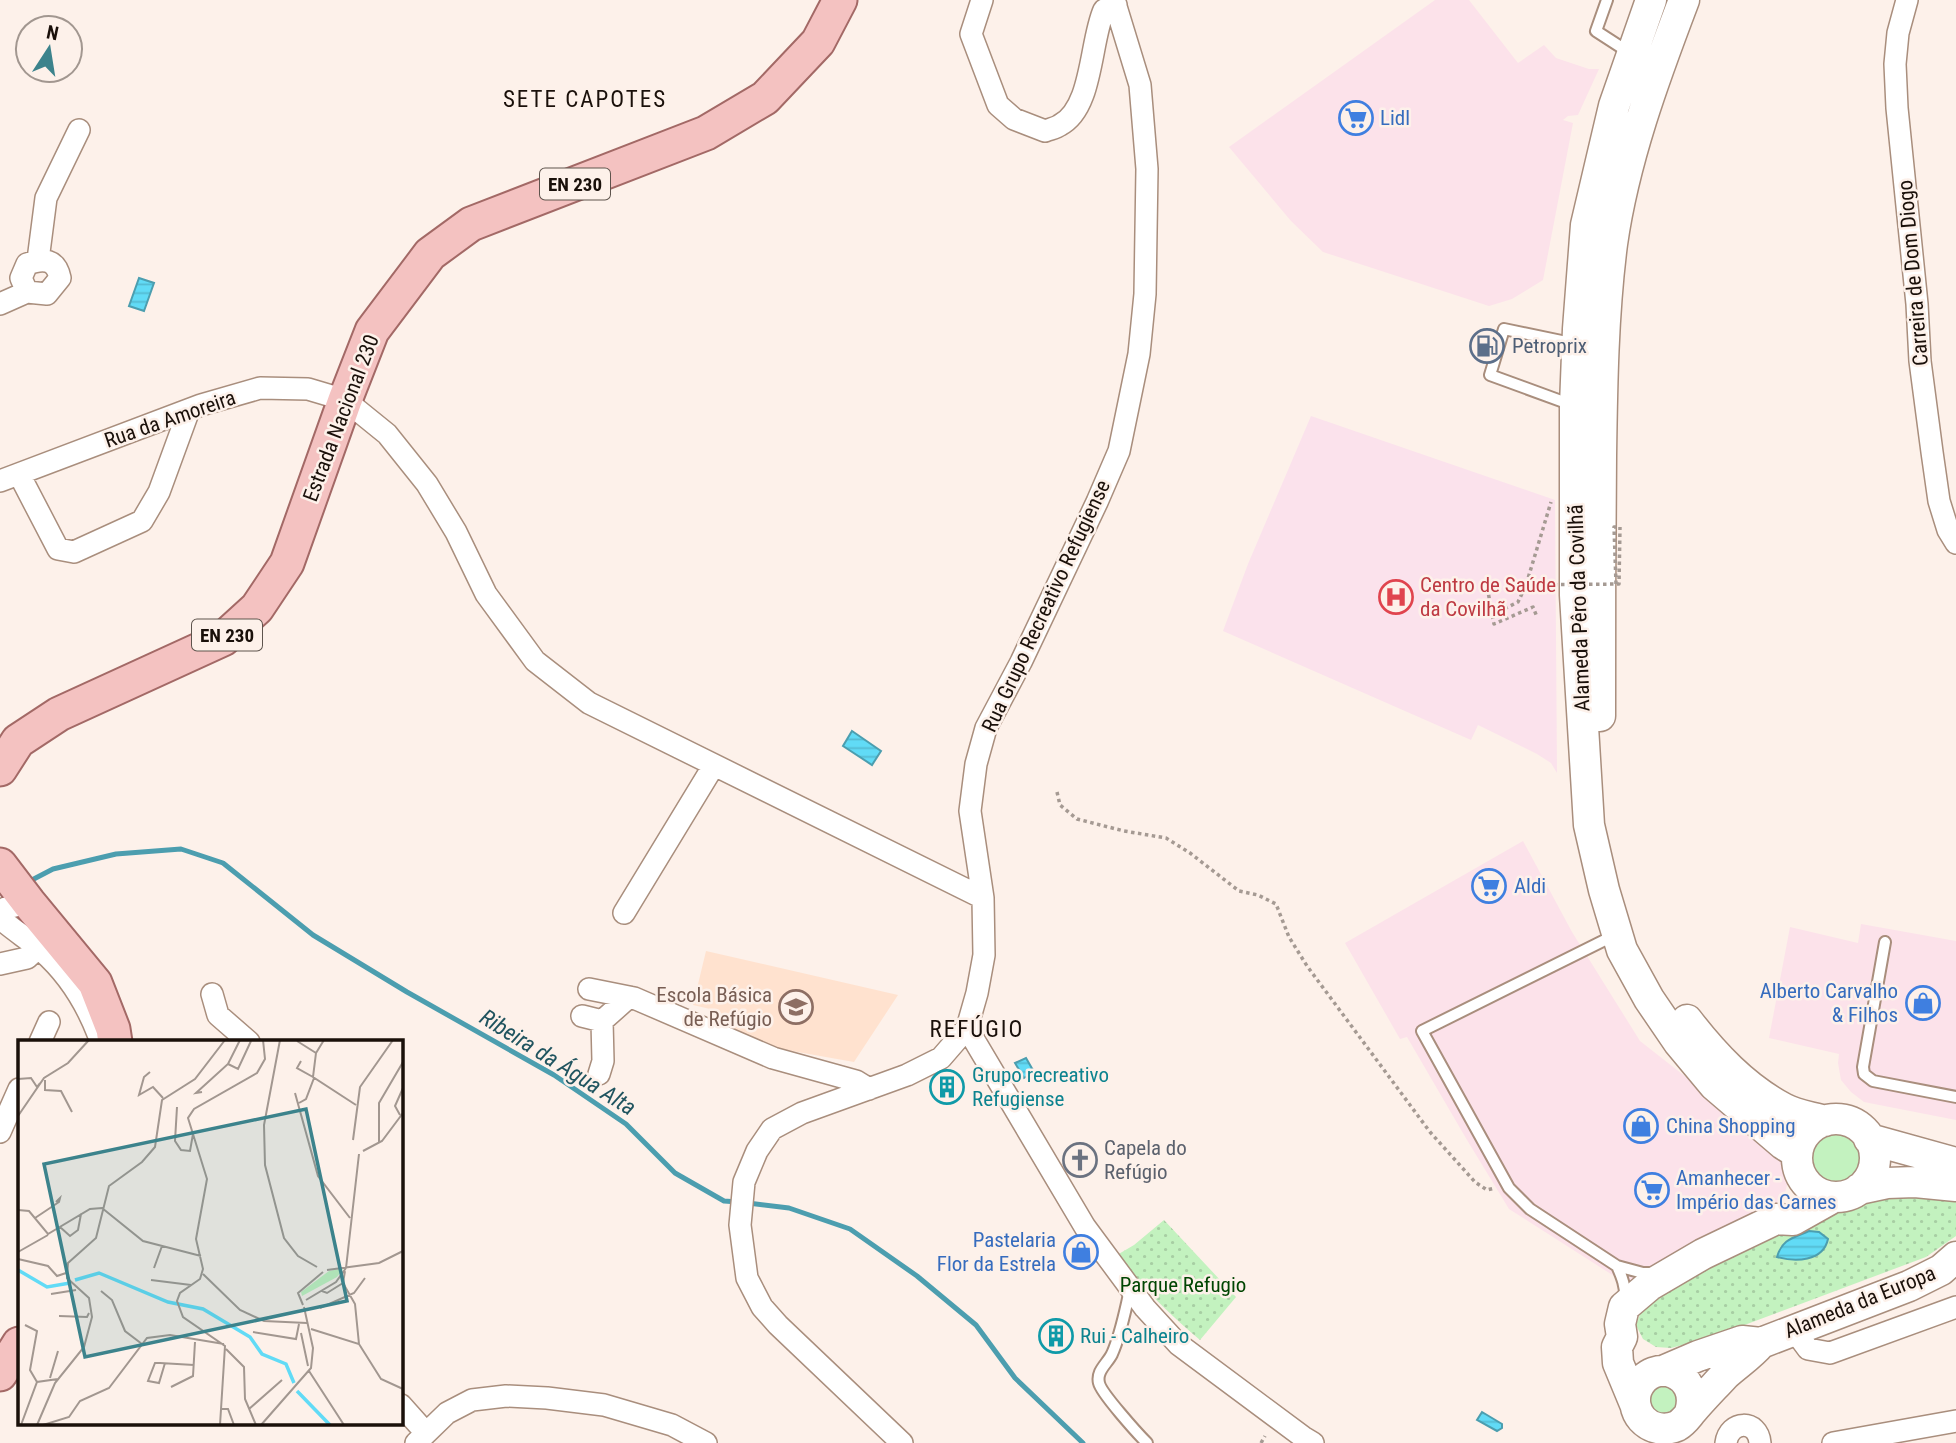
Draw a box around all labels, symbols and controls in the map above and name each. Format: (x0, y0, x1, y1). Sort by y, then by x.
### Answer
north arrow (14, 14, 84, 84)
text: N (44, 20, 61, 45)
district label: SETE CAPOTES (503, 86, 667, 113)
supermarket icon: Lidl (1337, 99, 1375, 137)
place label: Lidl (1380, 106, 1410, 130)
road number: EN 230 (540, 168, 610, 200)
street label: Carreira de Dom Diogo (1893, 179, 1933, 367)
fuel station icon: Petroprix (1468, 327, 1506, 365)
street label: Estrada Nacional 230 (298, 331, 384, 505)
place label: Petroprix (1512, 334, 1587, 358)
street label: Rua da Amoreira (101, 385, 239, 453)
street label: Rua Grupo Recreativo Refugiense (977, 476, 1115, 736)
street label: Alameda Pêro da Covilhã (1563, 504, 1595, 712)
place label: Centro de Saúde da Covilhã (1420, 573, 1556, 621)
hospital icon: Centro de Saúde da Covilhã (1377, 578, 1415, 616)
road number: EN 230 (192, 620, 262, 650)
supermarket icon: Aldi (1470, 867, 1508, 905)
place label: Aldi (1514, 874, 1546, 898)
place label: Alberto Carvalho & Filhos (1760, 979, 1898, 1027)
place label: Escola Básica de Refúgio (656, 983, 772, 1031)
shop icon: Alberto Carvalho & Filhos (1904, 984, 1942, 1022)
school or university icon: Escola Básica de Refúgio (777, 988, 815, 1026)
water label: Ribeira da Água Alta (475, 1003, 641, 1121)
district label: REFÚGIO (930, 1015, 1024, 1043)
inset map (18, 1040, 402, 1426)
place label: Grupo recreativo Refugiense (972, 1063, 1109, 1111)
building icon: Grupo recreativo Refugiense (928, 1068, 966, 1106)
shop icon: China Shopping (1622, 1107, 1660, 1145)
place label: China Shopping (1666, 1114, 1796, 1138)
place label: Capela do Refúgio (1104, 1136, 1187, 1184)
church icon: Capela do Refúgio (1061, 1141, 1099, 1179)
place label: Amanhecer - Império das Carnes (1676, 1166, 1837, 1214)
supermarket icon: Amanhecer - Império das Carnes (1633, 1171, 1671, 1209)
place label: Pastelaria Flor da Estrela (937, 1228, 1056, 1276)
shop icon: Pastelaria Flor da Estrela (1062, 1233, 1100, 1271)
street label: Alameda da Europa (1781, 1261, 1939, 1343)
park label: Parque Refugio (1120, 1273, 1246, 1297)
building icon: Rui - Calheiro (1037, 1317, 1075, 1355)
place label: Rui - Calheiro (1080, 1324, 1189, 1348)

